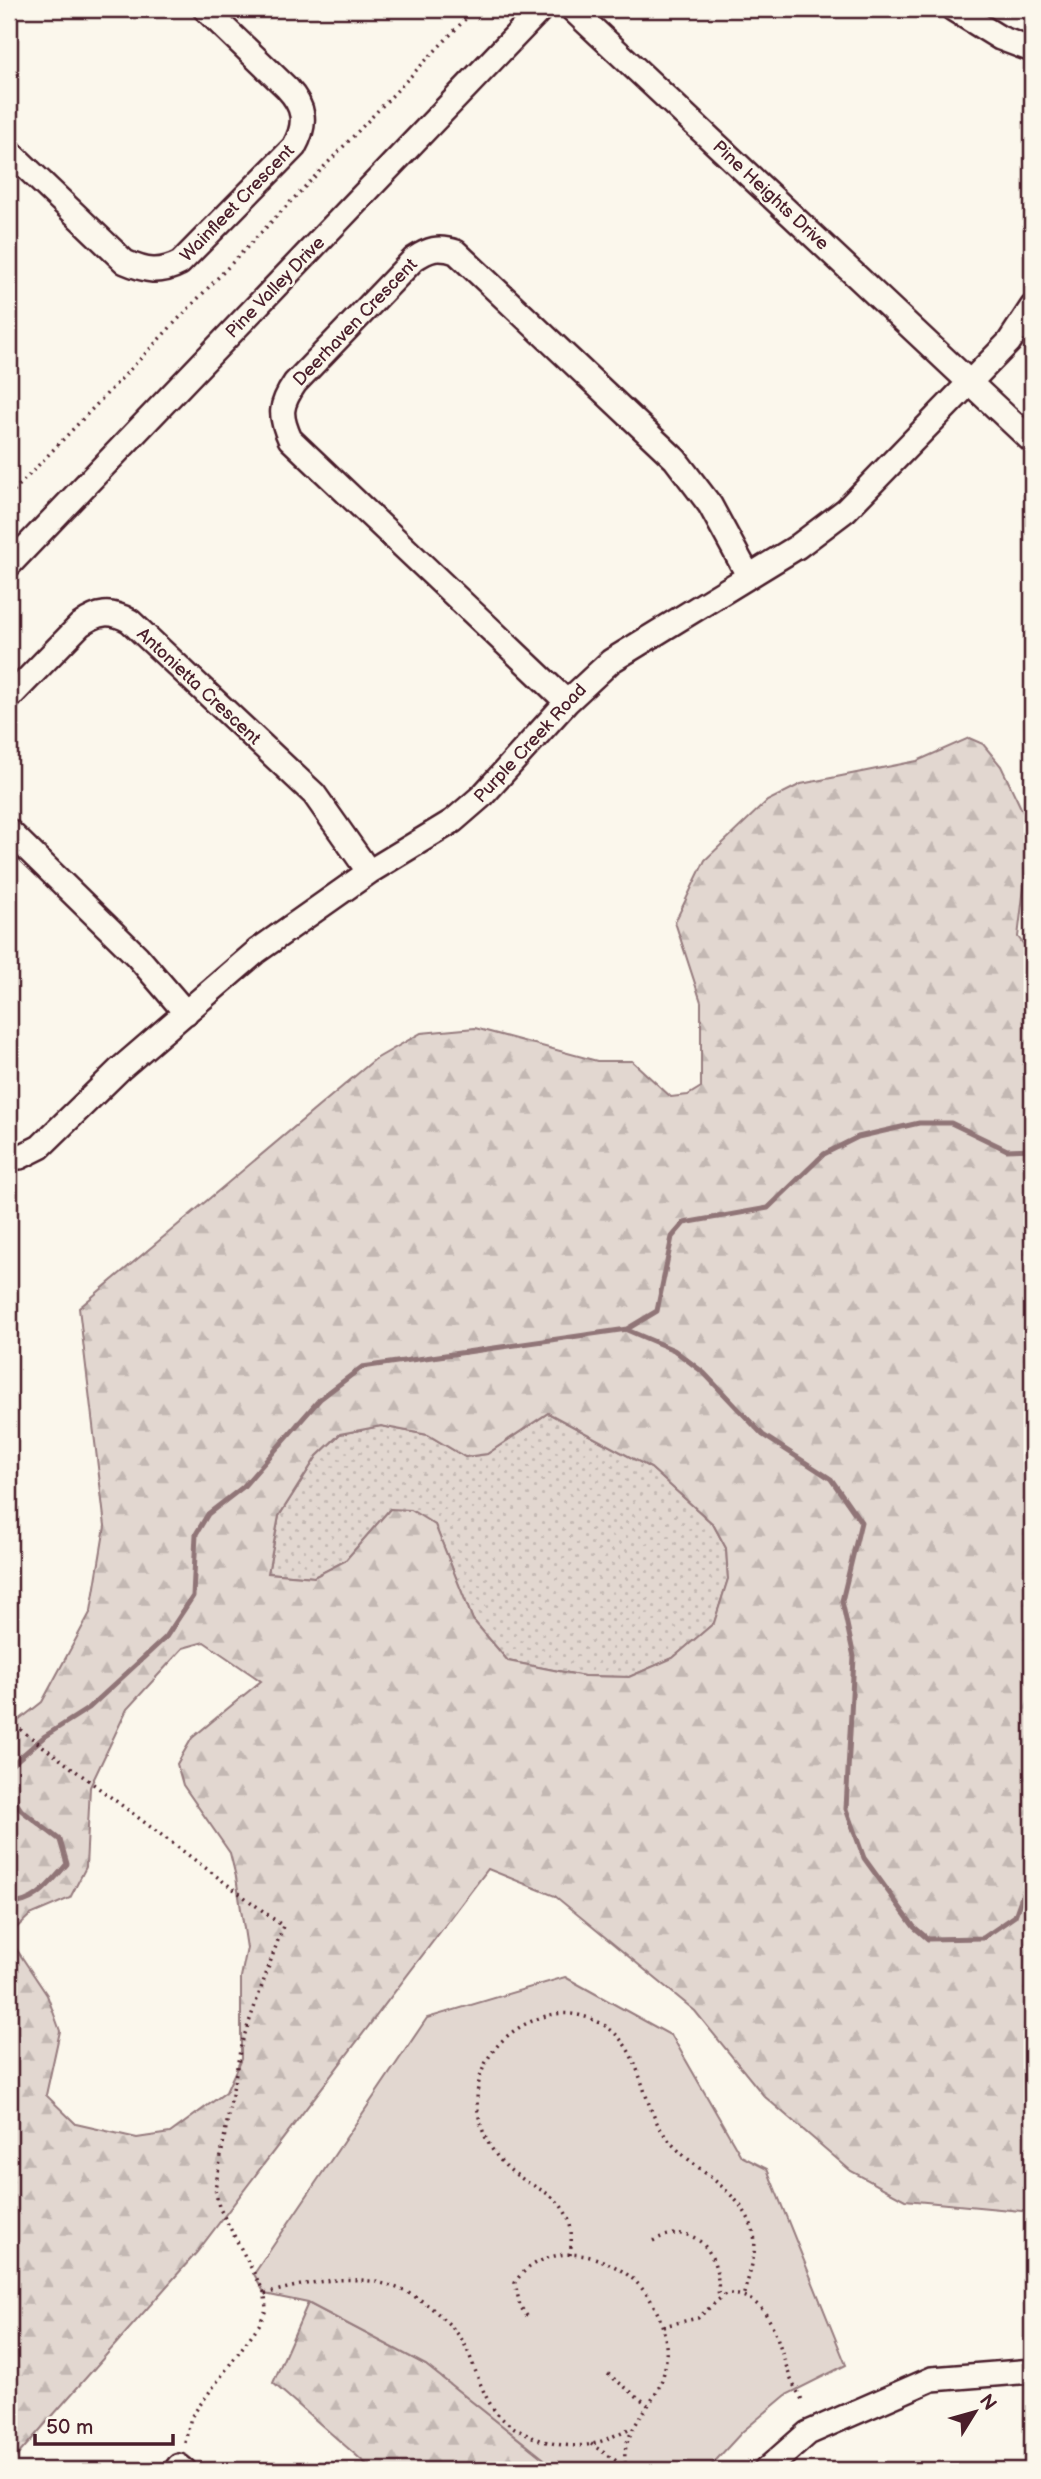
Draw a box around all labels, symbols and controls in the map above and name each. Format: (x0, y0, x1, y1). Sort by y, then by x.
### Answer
street label: Pine Heights Drive (708, 136, 833, 255)
street label: Wainfleet Crescent (176, 140, 299, 266)
street label: Pine Valley Drive (222, 232, 329, 343)
street label: Deerhaven Crescent (289, 254, 422, 391)
street label: Antonietta Crescent (132, 624, 265, 749)
street label: Purple Creek Road (470, 679, 591, 807)
north arrow (940, 2378, 1010, 2448)
text: N (974, 2390, 1001, 2415)
scale bar (35, 2402, 173, 2446)
text: 50 m (46, 2415, 93, 2440)

